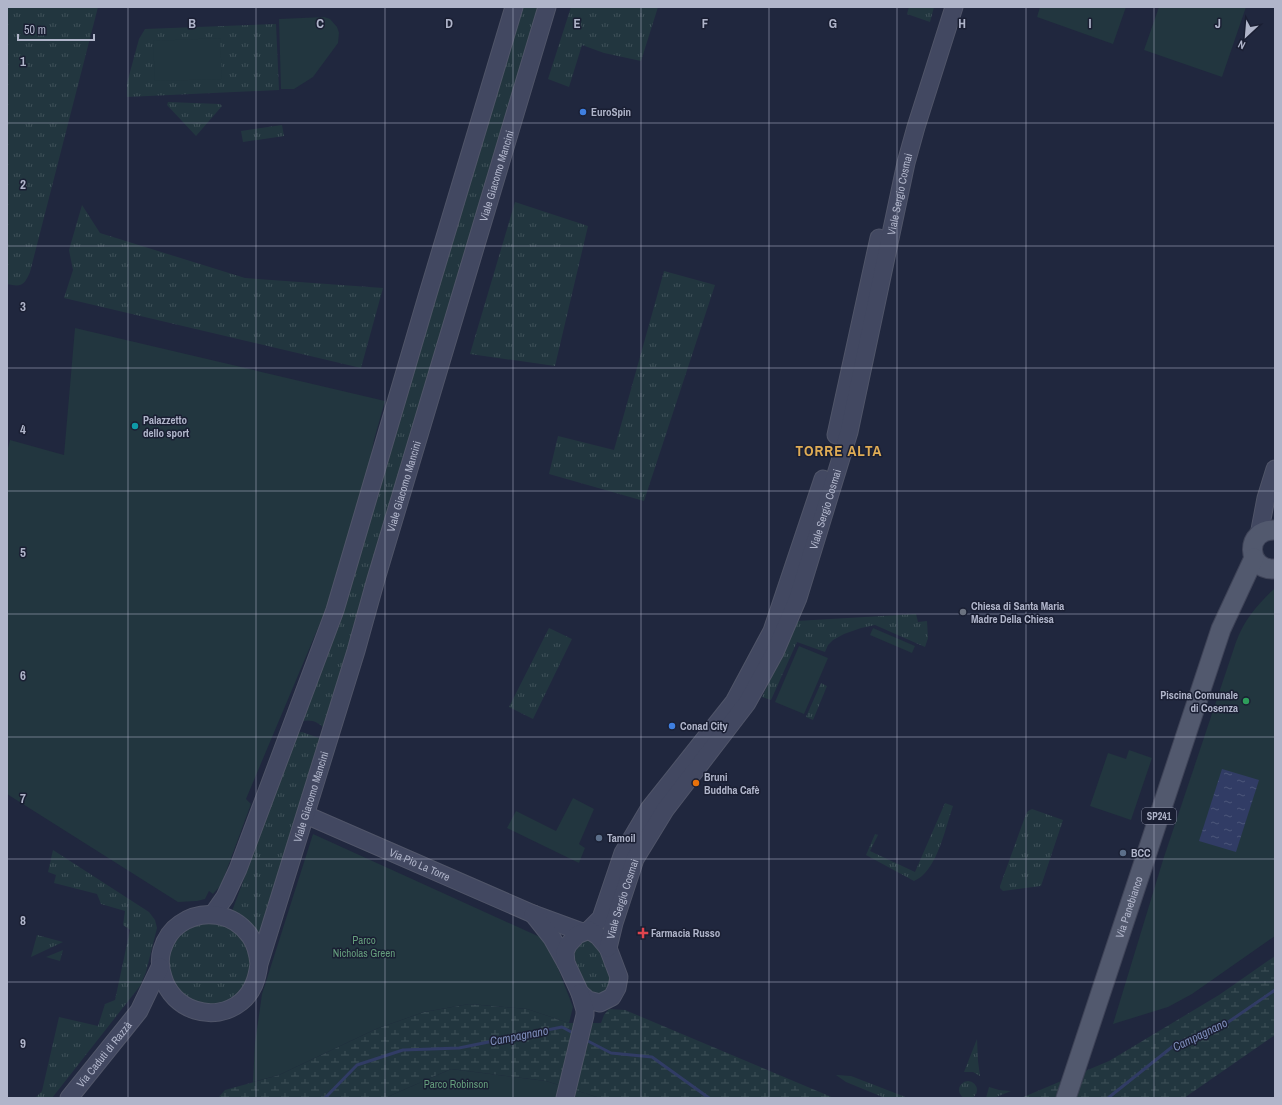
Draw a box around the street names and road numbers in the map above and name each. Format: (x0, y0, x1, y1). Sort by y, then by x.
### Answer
street label: Viale Giacomo Mancini (476, 129, 517, 223)
street label: Viale Sergio Cosmai (884, 152, 915, 236)
street label: Viale Giacomo Mancini (383, 439, 424, 534)
street label: Viale Sergio Cosmai (806, 467, 844, 551)
street label: Viale Giacomo Mancini (290, 750, 331, 844)
road number: SP241 (1142, 808, 1176, 824)
street label: Via Pio La Torre (387, 845, 452, 884)
street label: Viale Sergio Cosmai (603, 857, 642, 941)
street label: Via Panebianco (1112, 874, 1146, 940)
street label: Via Caduti di Razzà (73, 1019, 135, 1090)

